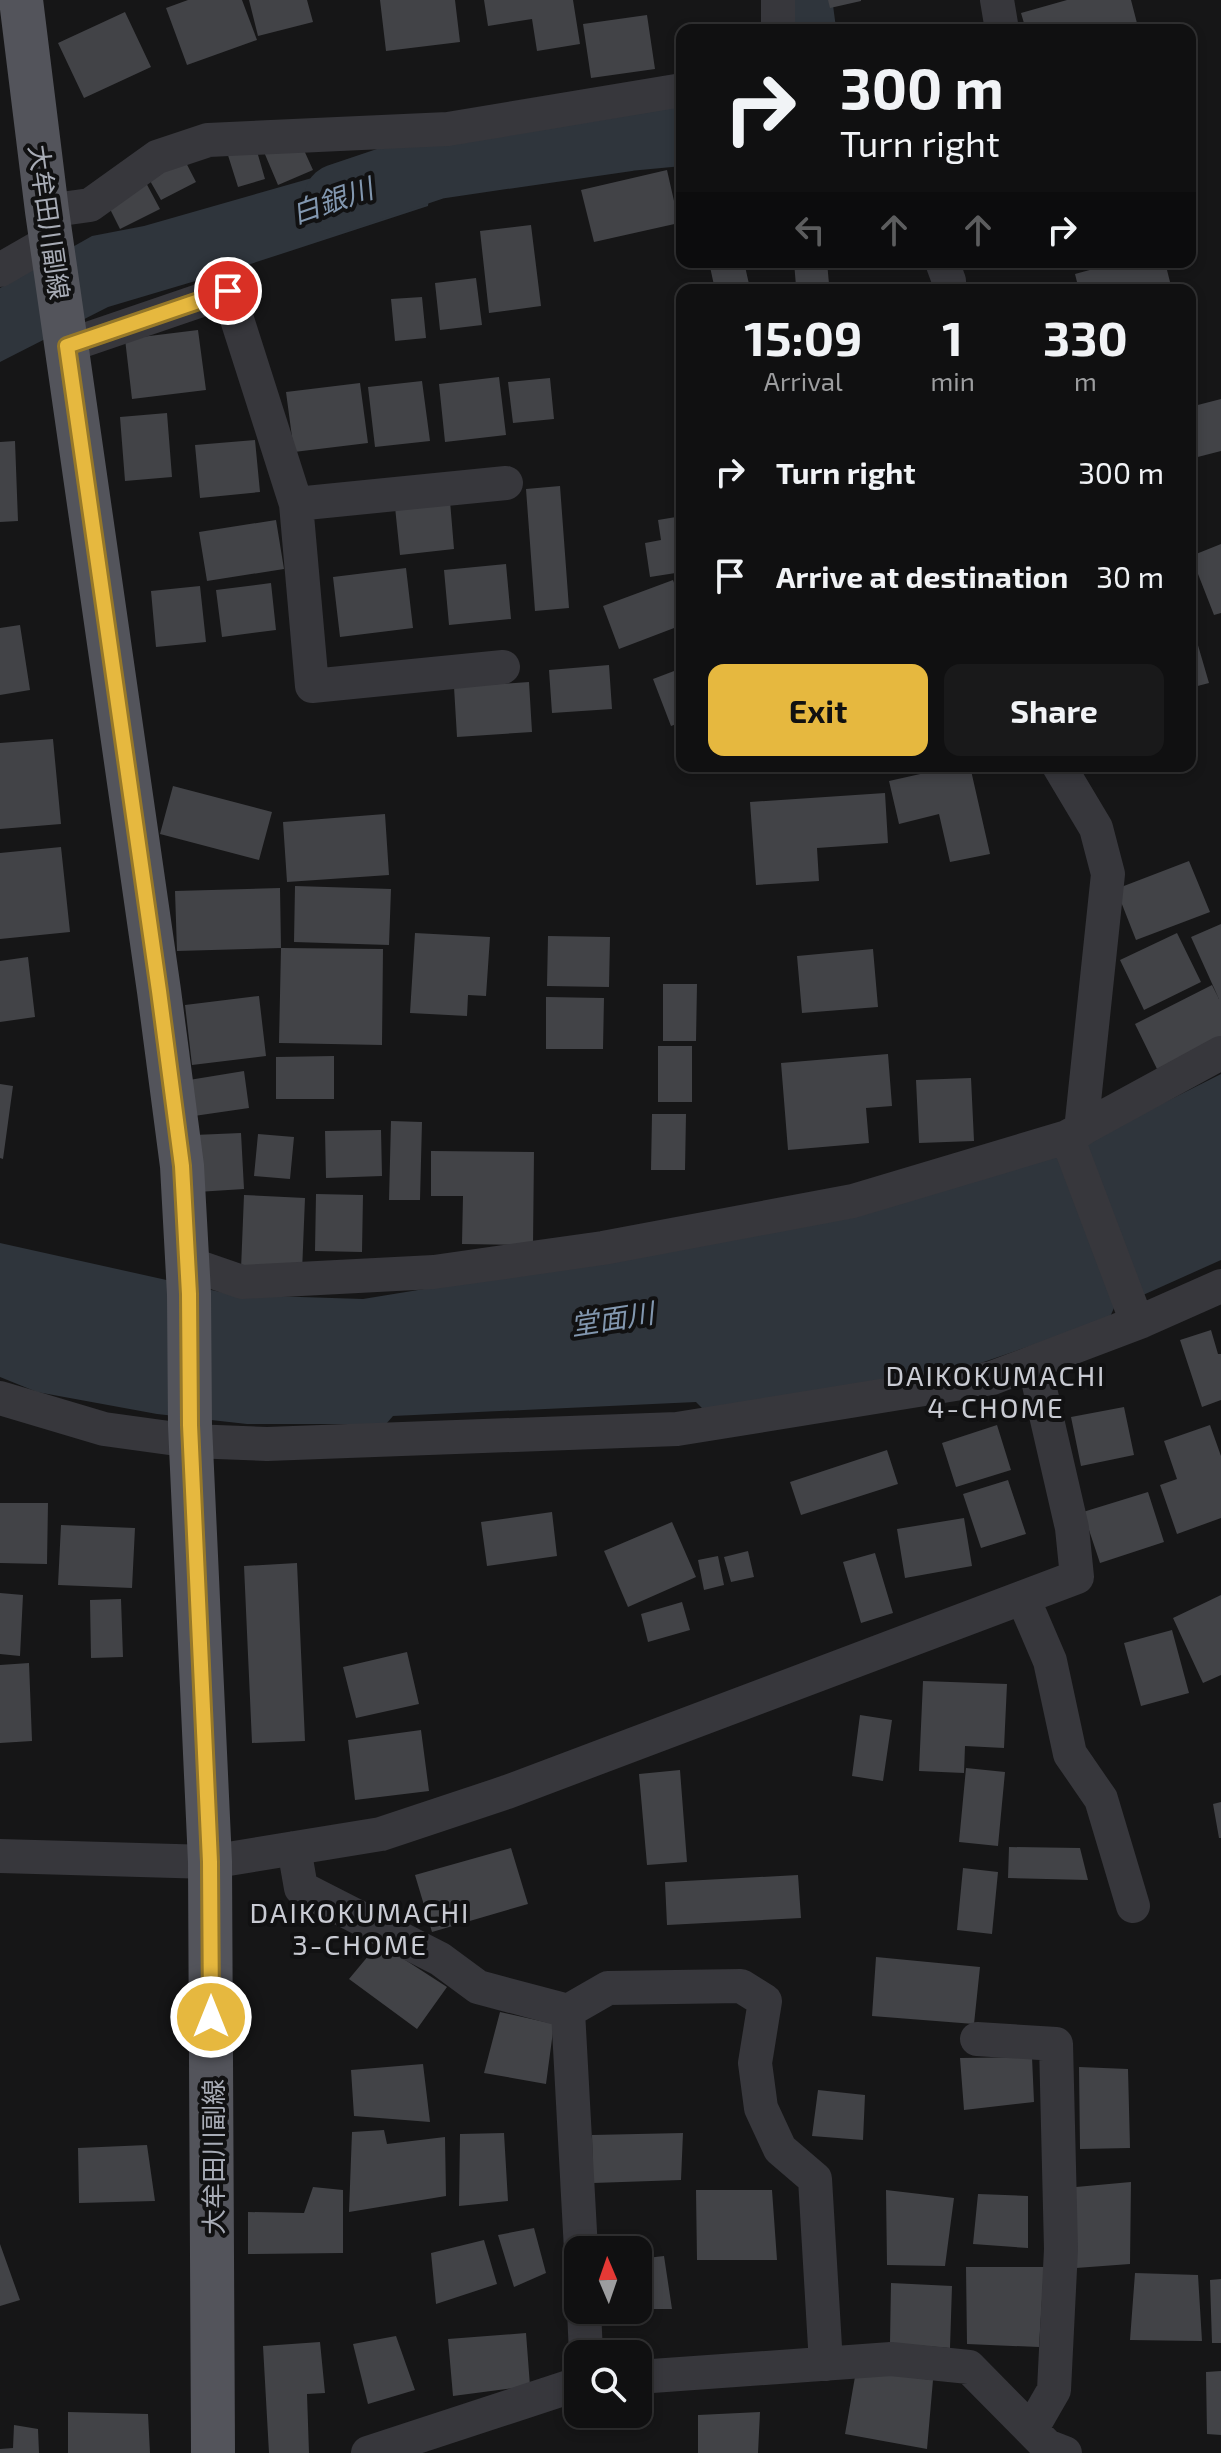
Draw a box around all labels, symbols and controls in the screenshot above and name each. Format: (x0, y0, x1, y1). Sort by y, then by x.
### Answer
text: 300 m (840, 53, 1004, 120)
icon: right (708, 56, 812, 160)
text: Turn right (840, 121, 1000, 164)
street label: 大牟田川副線 (24, 143, 76, 301)
water label: 白銀川 (287, 169, 380, 230)
icon: left (788, 208, 832, 252)
icon: ahead (872, 208, 916, 252)
icon: ahead (956, 208, 1000, 252)
icon: right (1040, 208, 1084, 252)
pin (194, 257, 262, 325)
icon: arrive (206, 269, 250, 313)
text: 15:09 (744, 308, 862, 366)
text: 1 (942, 308, 963, 366)
text: 330 (1043, 308, 1128, 366)
text: Arrival (764, 365, 843, 396)
text: min (931, 365, 975, 396)
text: m (1074, 365, 1097, 396)
icon: right (708, 450, 752, 494)
text: Turn right (776, 454, 916, 490)
text: 300 m (1078, 454, 1164, 490)
icon: arrive (708, 554, 752, 598)
text: Arrive at destination (776, 558, 1068, 594)
text: 30 m (1096, 558, 1164, 594)
button: Exit (708, 664, 928, 756)
button: Share (944, 664, 1164, 756)
water label: 堂面川 (568, 1294, 659, 1341)
district label: DAIKOKUMACHI 4-CHOME (886, 1358, 1106, 1424)
district label: DAIKOKUMACHI 3-CHOME (250, 1895, 470, 1961)
position arrow (169, 1975, 253, 2059)
street label: 大牟田川副線 (197, 2079, 228, 2235)
north arrow (564, 2236, 652, 2324)
map controls (564, 2236, 652, 2428)
button: search (564, 2340, 652, 2428)

